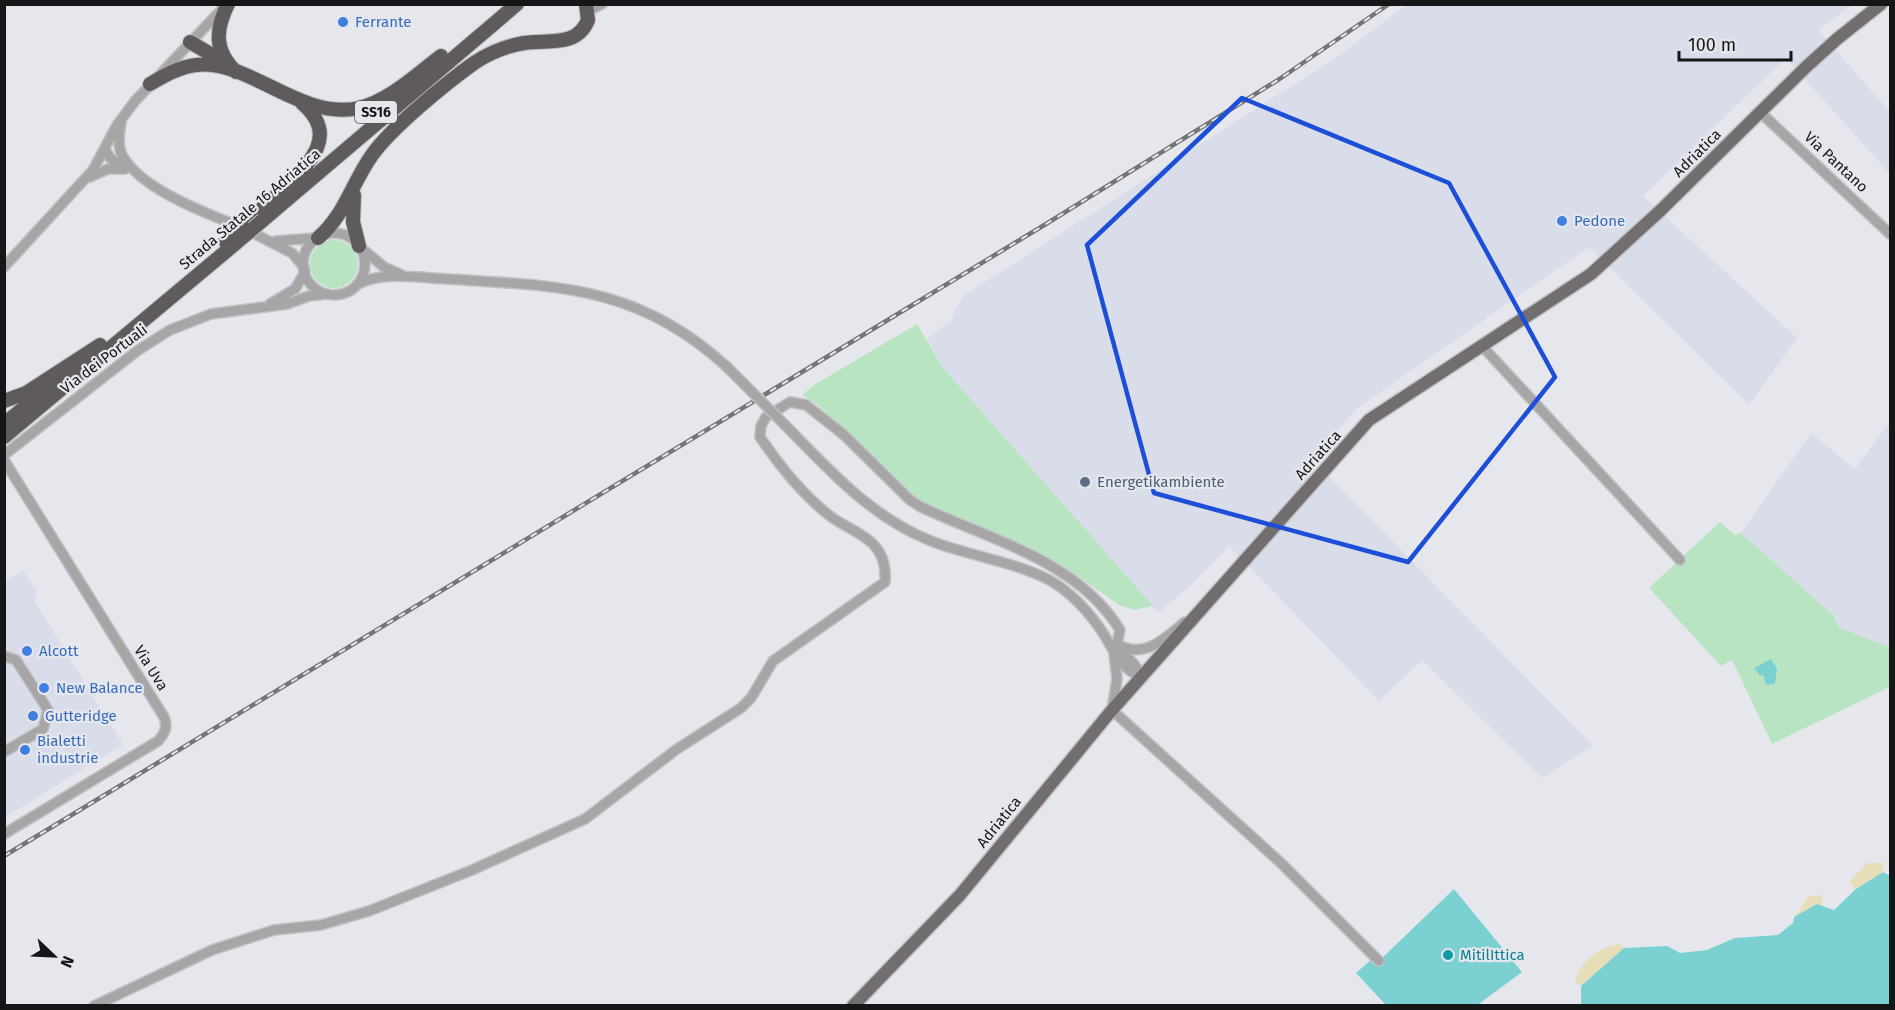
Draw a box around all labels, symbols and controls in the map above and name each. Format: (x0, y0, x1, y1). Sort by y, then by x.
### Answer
place label: Ferrante (355, 13, 411, 31)
marker: Ferrante (336, 15, 350, 29)
scale bar (1679, 24, 1792, 62)
text: 100 m (1688, 34, 1736, 56)
road number: SS16 (355, 101, 397, 123)
street label: Adriatica (1669, 125, 1725, 181)
street label: Via Pantano (1800, 128, 1872, 196)
street label: Strada Statale 16 Adriatica (176, 145, 324, 273)
place label: Pedone (1574, 212, 1625, 230)
marker: Pedone (1555, 214, 1569, 228)
street label: Via dei Portuali (57, 321, 151, 397)
street label: Adriatica (1291, 426, 1345, 484)
place label: Energetikambiente (1097, 473, 1225, 491)
marker: Energetikambiente (1078, 475, 1092, 489)
place label: Alcott (39, 642, 79, 660)
street label: Via Uva (130, 642, 172, 694)
marker: Alcott (20, 644, 34, 658)
place label: New Balance (56, 679, 143, 697)
marker: New Balance (37, 681, 51, 695)
place label: Gutteridge (45, 707, 117, 725)
marker: Gutteridge (26, 709, 40, 723)
place label: Bialetti industrie (37, 732, 98, 767)
marker: Bialetti industrie (18, 743, 32, 757)
street label: Adriatica (973, 793, 1025, 851)
north arrow (24, 926, 84, 986)
place label: MitilIttica (1460, 946, 1525, 964)
marker: MitilIttica (1441, 948, 1455, 962)
text: N (57, 953, 78, 970)

